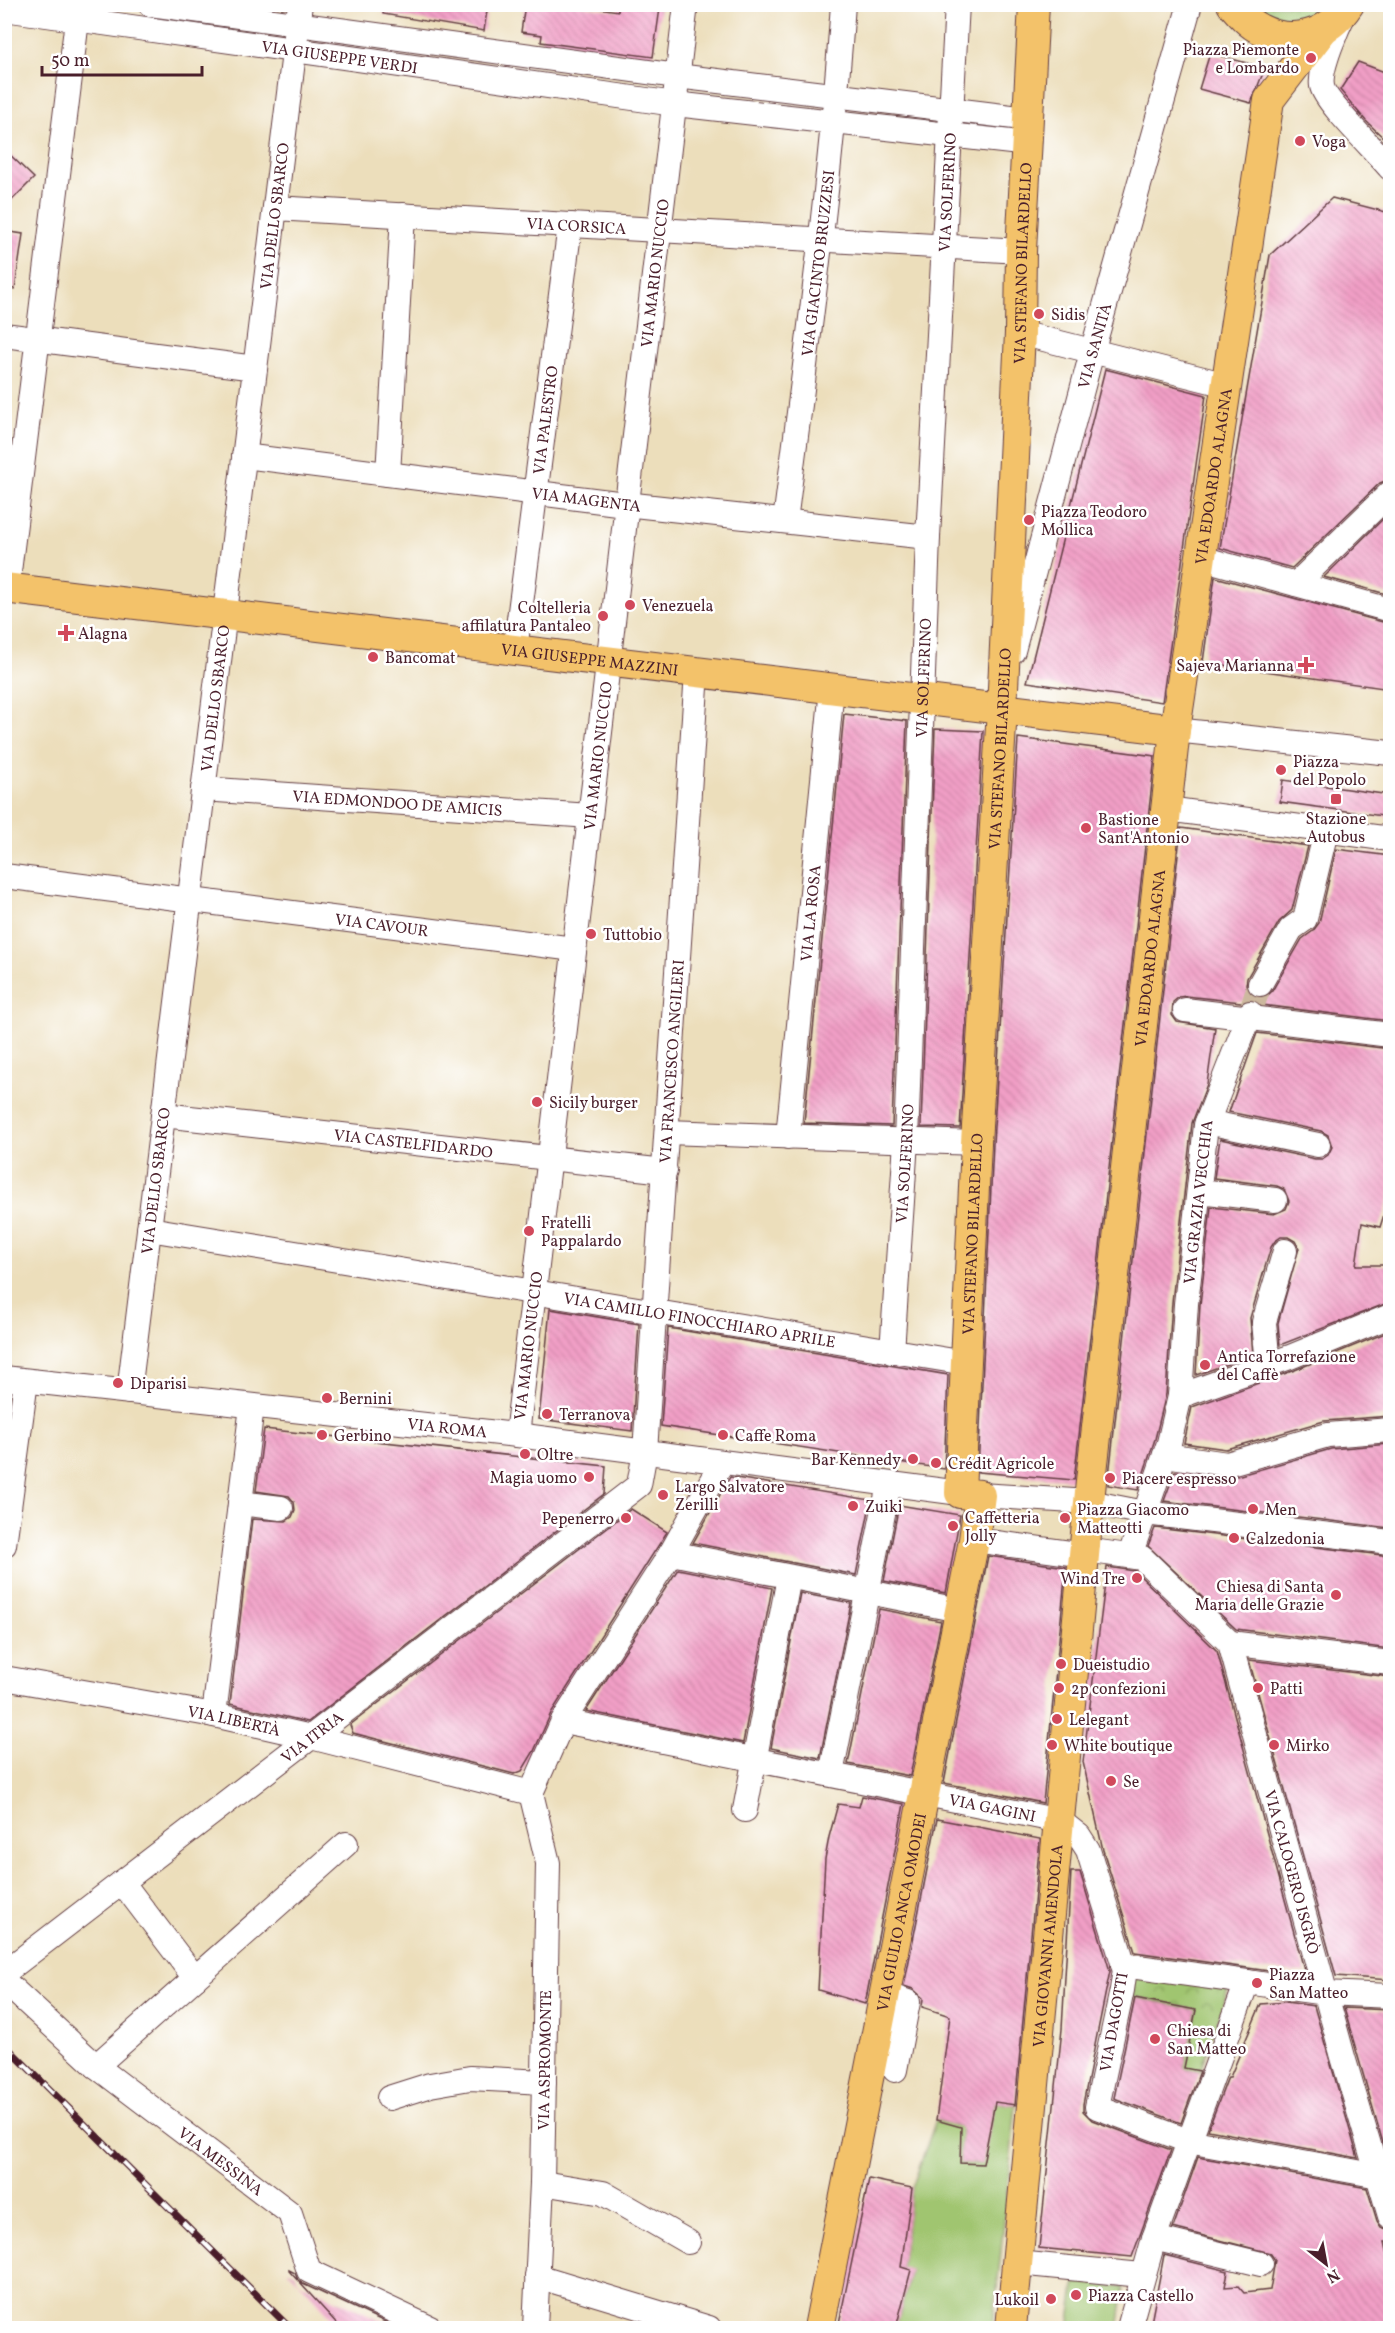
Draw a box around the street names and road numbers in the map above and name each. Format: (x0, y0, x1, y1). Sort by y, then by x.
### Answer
street label: VIA GIUSEPPE VERDI (260, 37, 419, 80)
street label: VIA SOLFERINO (935, 132, 963, 253)
street label: VIA DELLO SBARCO (256, 141, 296, 291)
street label: VIA STEFANO BILARDELLO (1010, 162, 1039, 365)
street label: VIA GIACINTO BRUZZESI (797, 169, 841, 358)
street label: VIA MARIO NUCCIO (637, 197, 676, 349)
street label: VIA CORSICA (526, 214, 627, 241)
street label: VIA SANITÀ (1074, 301, 1118, 391)
street label: VIA PALESTRO (529, 364, 565, 476)
street label: VIA EDOARDO ALAGNA (1191, 387, 1239, 566)
street label: VIA MAGENTA (530, 483, 642, 519)
street label: VIA SOLFERINO (912, 617, 938, 738)
street label: VIA DELLO SBARCO (197, 624, 236, 773)
street label: VIA GIUSEPPE MAZZINI (499, 639, 680, 683)
street label: VIA STEFANO BILARDELLO (985, 647, 1018, 850)
street label: VIA MARIO NUCCIO (580, 680, 619, 831)
street label: VIA EDMONDOO DE AMICIS (292, 786, 503, 823)
street label: VIA LA ROSA (796, 864, 828, 963)
street label: VIA EDOARDO ALAGNA (1131, 868, 1172, 1048)
street label: VIA CAVOUR (333, 909, 430, 943)
street label: VIA FRANCESCO ANGILERI (655, 959, 691, 1164)
street label: VIA SOLFERINO (892, 1103, 920, 1224)
street label: VIA DELLO SBARCO (137, 1106, 177, 1255)
street label: VIA GRAZIA VECCHIA (1179, 1119, 1219, 1285)
street label: VIA CASTELFIDARDO (333, 1125, 494, 1165)
street label: VIA STEFANO BILARDELLO (958, 1132, 990, 1335)
street label: VIA MARIO NUCCIO (510, 1270, 549, 1421)
street label: VIA CAMILLO FINOCCHIARO APRILE (562, 1288, 837, 1354)
street label: VIA ROMA (406, 1414, 488, 1445)
street label: VIA LIBERTÀ (186, 1702, 282, 1743)
street label: VIA ITRIA (277, 1707, 349, 1769)
street label: VIA CALOGERO ISGRÒ (1258, 1788, 1323, 1957)
street label: VIA GAGINI (947, 1790, 1037, 1829)
street label: VIA GIULIO ANCA OMODEI (873, 1811, 933, 2014)
street label: VIA GIOVANNI AMENDOLA (1029, 1843, 1070, 2048)
street label: VIA DAGOTTI (1095, 1971, 1135, 2074)
street label: VIA ASPROMONTE (534, 1990, 558, 2130)
street label: VIA MESSINA (172, 2123, 267, 2202)

